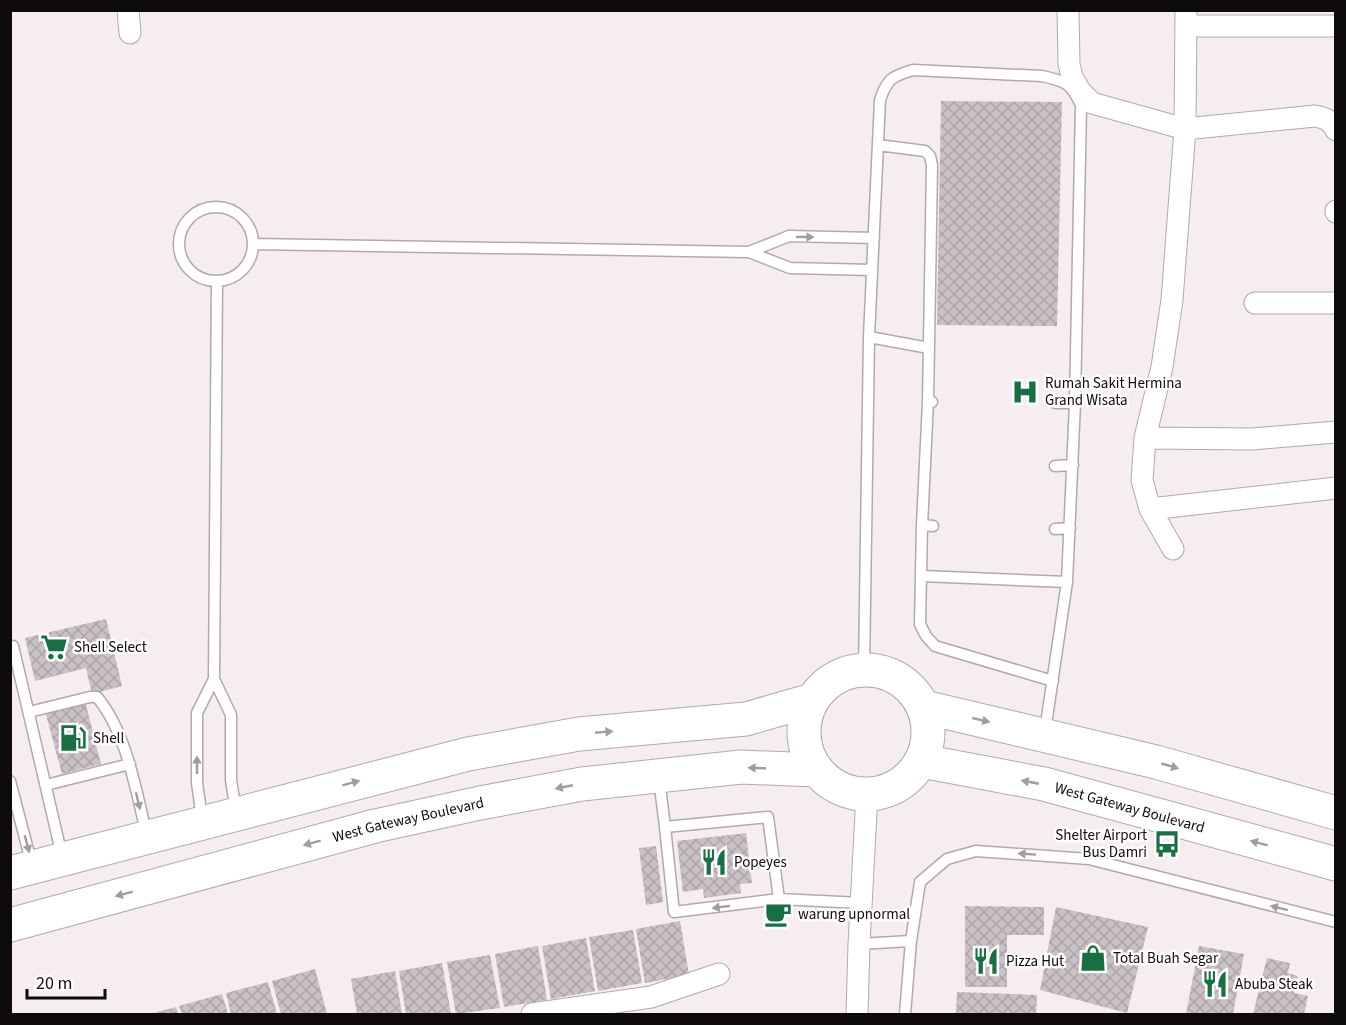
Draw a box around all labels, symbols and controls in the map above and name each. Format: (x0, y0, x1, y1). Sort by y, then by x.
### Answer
one-way arrow (795, 232, 814, 242)
place label: Rumah Sakit Hermina Grand Wisata (1045, 373, 1182, 411)
hospital icon: Rumah Sakit Hermina Grand Wisata (1010, 377, 1040, 407)
supermarket icon: Shell Select (39, 632, 69, 662)
place label: Shell Select (74, 637, 147, 658)
one-way arrow (972, 715, 990, 725)
fuel station icon: Shell (58, 723, 88, 753)
one-way arrow (595, 727, 614, 737)
place label: Shell (93, 728, 124, 749)
one-way arrow (192, 755, 202, 774)
one-way arrow (1161, 762, 1179, 771)
one-way arrow (748, 763, 767, 772)
one-way arrow (1020, 777, 1039, 786)
street label: West Gateway Boulevard (1052, 777, 1207, 839)
one-way arrow (342, 778, 360, 787)
one-way arrow (554, 783, 573, 792)
one-way arrow (134, 792, 144, 810)
street label: West Gateway Boulevard (330, 792, 486, 848)
place label: Shelter Airport Bus Damri (1055, 825, 1147, 863)
bus stop icon: Shelter Airport Bus Damri (1152, 829, 1182, 859)
one-way arrow (23, 836, 32, 854)
one-way arrow (1250, 838, 1268, 848)
one-way arrow (303, 839, 321, 848)
restaurant icon: Popeyes (699, 847, 729, 877)
one-way arrow (1018, 850, 1037, 859)
place label: Popeyes (734, 852, 787, 873)
one-way arrow (115, 890, 133, 899)
cafe icon: warung upnormal (763, 899, 793, 929)
one-way arrow (711, 902, 730, 911)
one-way arrow (1270, 902, 1288, 912)
place label: warung upnormal (798, 904, 910, 925)
shop icon: Total Buah Segar (1078, 943, 1108, 973)
restaurant icon: Pizza Hut (971, 946, 1001, 976)
place label: Total Buah Segar (1113, 948, 1219, 969)
place label: Pizza Hut (1006, 951, 1064, 972)
scale bar (27, 962, 105, 1000)
restaurant icon: Abuba Steak (1200, 969, 1230, 999)
text: 20 m (36, 971, 72, 996)
place label: Abuba Steak (1235, 974, 1314, 995)

